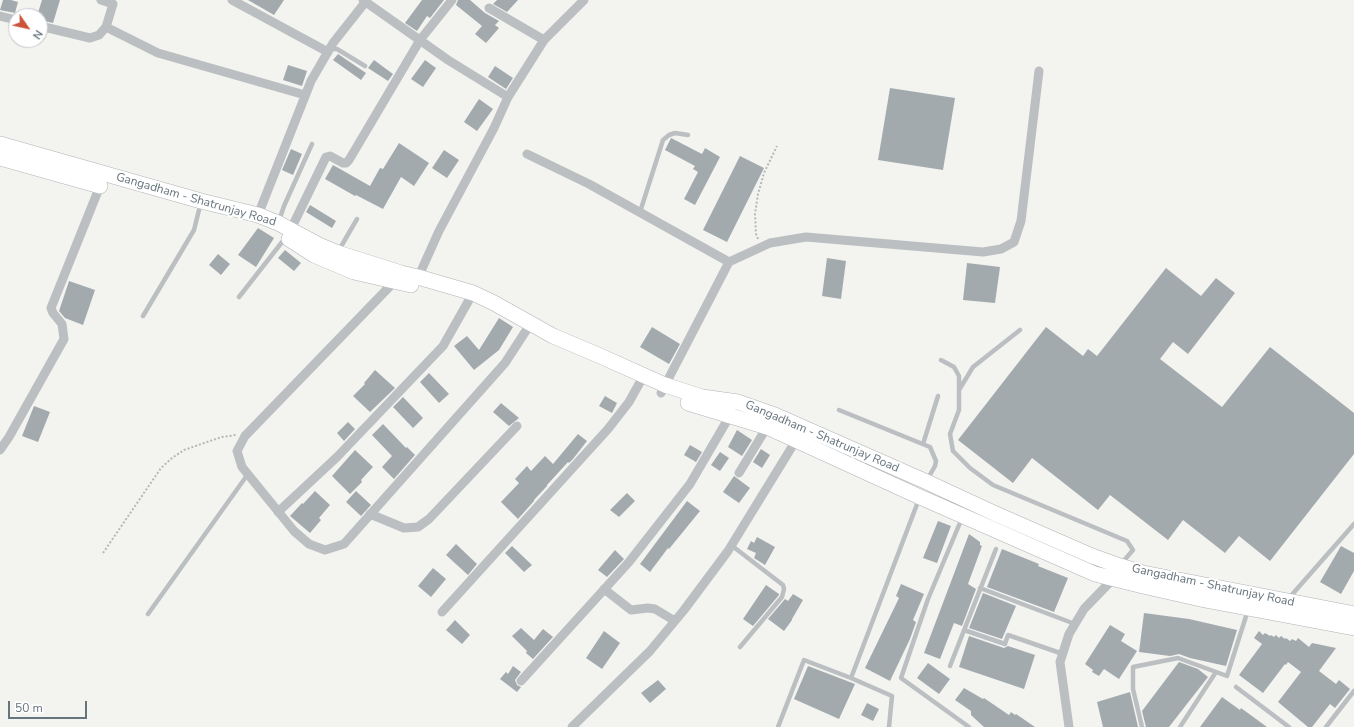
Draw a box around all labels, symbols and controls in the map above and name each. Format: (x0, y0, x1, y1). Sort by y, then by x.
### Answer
north arrow (8, 8, 48, 48)
text: N (29, 27, 46, 42)
street label: Gangadham - Shatrunjay Road (114, 170, 278, 230)
street label: Gangadham - Shatrunjay Road (743, 398, 901, 476)
street label: Gangadham - Shatrunjay Road (1130, 562, 1296, 610)
scale bar (10, 693, 89, 719)
text: 50 m (15, 700, 43, 716)

